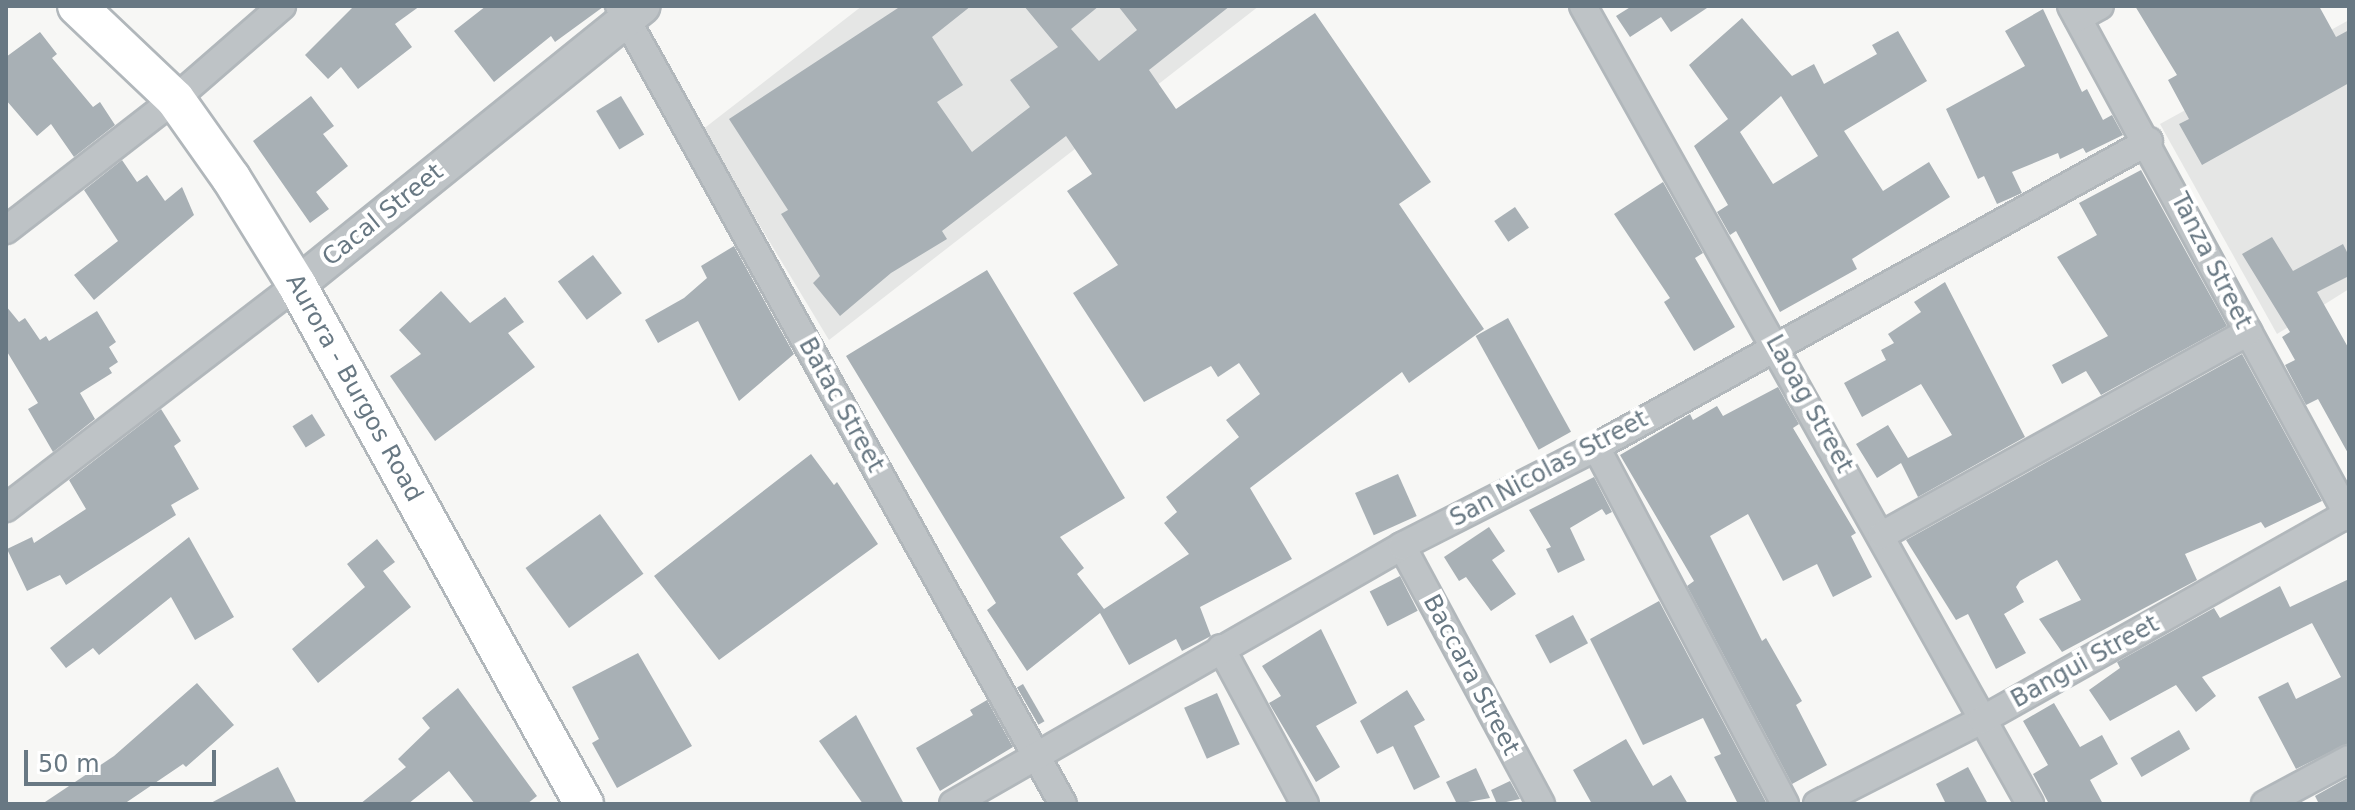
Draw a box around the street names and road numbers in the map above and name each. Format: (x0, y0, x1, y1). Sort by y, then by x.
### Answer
street label: Cacal Street (317, 158, 449, 272)
street label: Tanza Street (2164, 188, 2258, 334)
street label: Aurora - Burgos Road (279, 269, 429, 507)
street label: Laoag Street (1759, 330, 1859, 478)
street label: Batac Street (792, 333, 890, 477)
street label: San Nicolas Street (1445, 405, 1653, 533)
street label: Baccara Street (1417, 590, 1525, 760)
street label: Bangui Street (2006, 610, 2164, 714)

